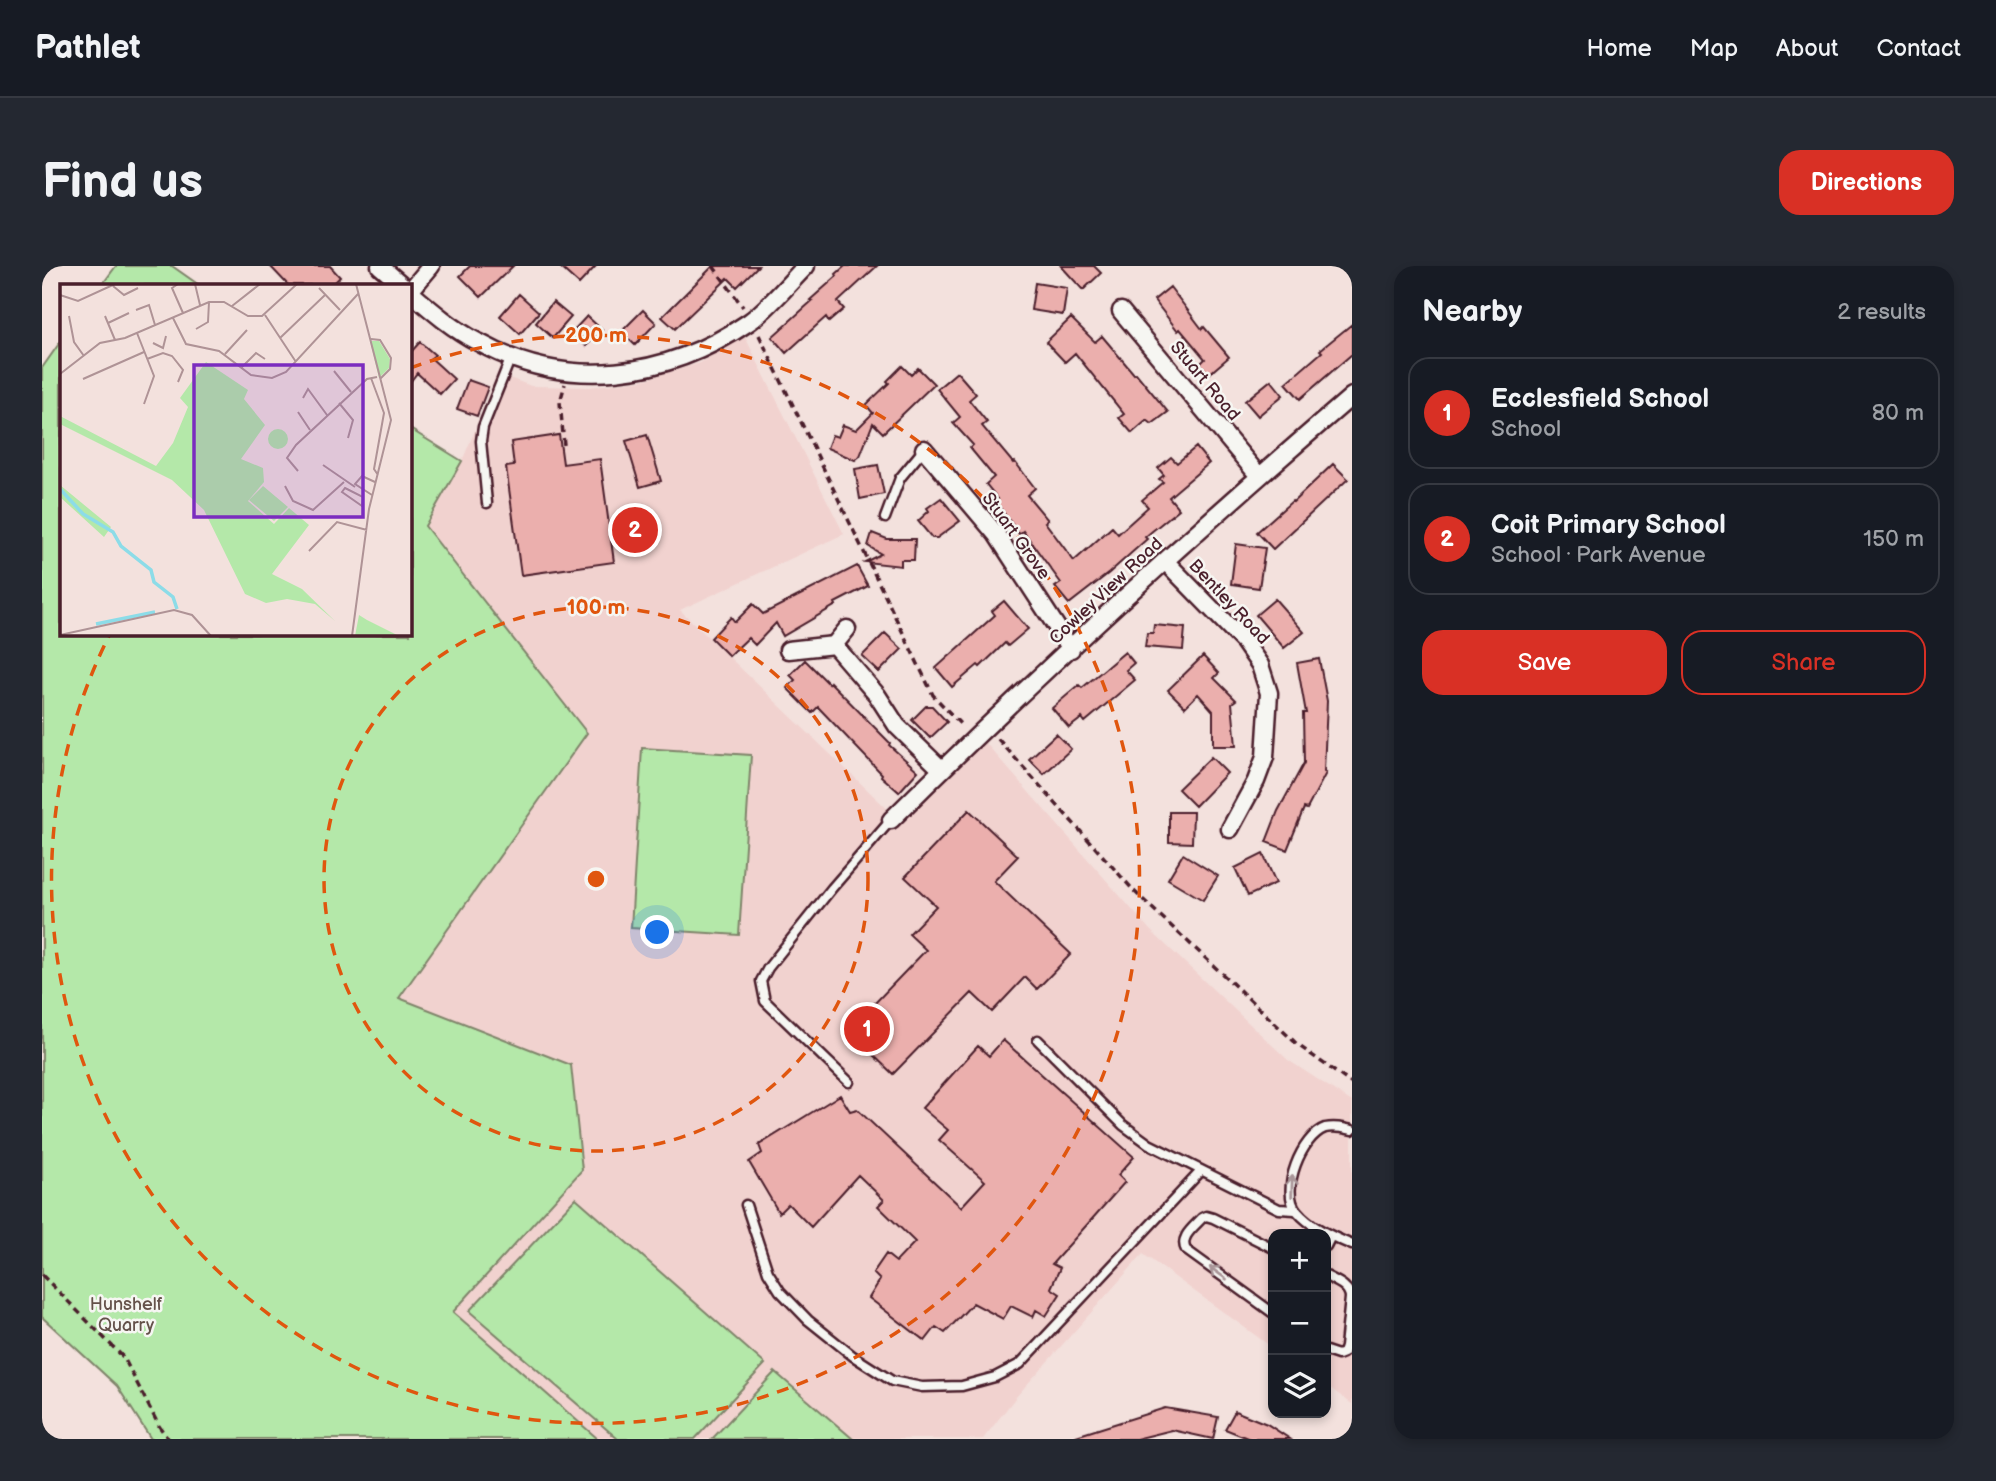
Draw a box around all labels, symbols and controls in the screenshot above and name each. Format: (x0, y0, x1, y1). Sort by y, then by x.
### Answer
text: Pathlet (35, 28, 140, 68)
text: Home (1587, 34, 1652, 63)
text: Map (1690, 34, 1738, 63)
text: About (1776, 34, 1838, 63)
text: Contact (1876, 34, 1961, 63)
button: Directions (1779, 150, 1954, 215)
text: Find us (42, 153, 203, 212)
inset map (60, 284, 411, 635)
text: Nearby (1422, 294, 1522, 330)
text: 2 results (1837, 298, 1926, 326)
text: 200 m (565, 323, 627, 348)
street label: Stuart Road (1166, 337, 1244, 425)
text: Ecclesfield School (1491, 384, 1709, 415)
text: 1 (1442, 399, 1452, 427)
text: 80 m (1872, 399, 1924, 427)
text: School (1491, 415, 1561, 443)
street label: Stuart Grove (977, 488, 1055, 584)
pin: 2 (612, 504, 658, 556)
text: Coit Primary School (1491, 510, 1726, 541)
text: 2 (1440, 525, 1454, 553)
text: 150 m (1863, 525, 1924, 553)
street label: Cowley View Road (1045, 533, 1167, 649)
text: School · Park Avenue (1491, 541, 1706, 569)
street label: Bentley Road (1184, 555, 1274, 649)
text: 100 m (567, 595, 625, 620)
button: Save (1422, 630, 1667, 695)
button: Share (1681, 630, 1926, 695)
centre of rings (584, 867, 608, 891)
your location (640, 915, 674, 949)
pin: 1 (844, 1003, 890, 1055)
one-way arrow (1285, 1174, 1298, 1197)
map controls (1268, 1229, 1331, 1418)
button: + (1268, 1229, 1331, 1292)
one-way arrow (1209, 1266, 1228, 1280)
button: − (1268, 1292, 1331, 1355)
park label: Hunshelf Quarry (90, 1294, 163, 1336)
button: layers (1268, 1355, 1331, 1418)

